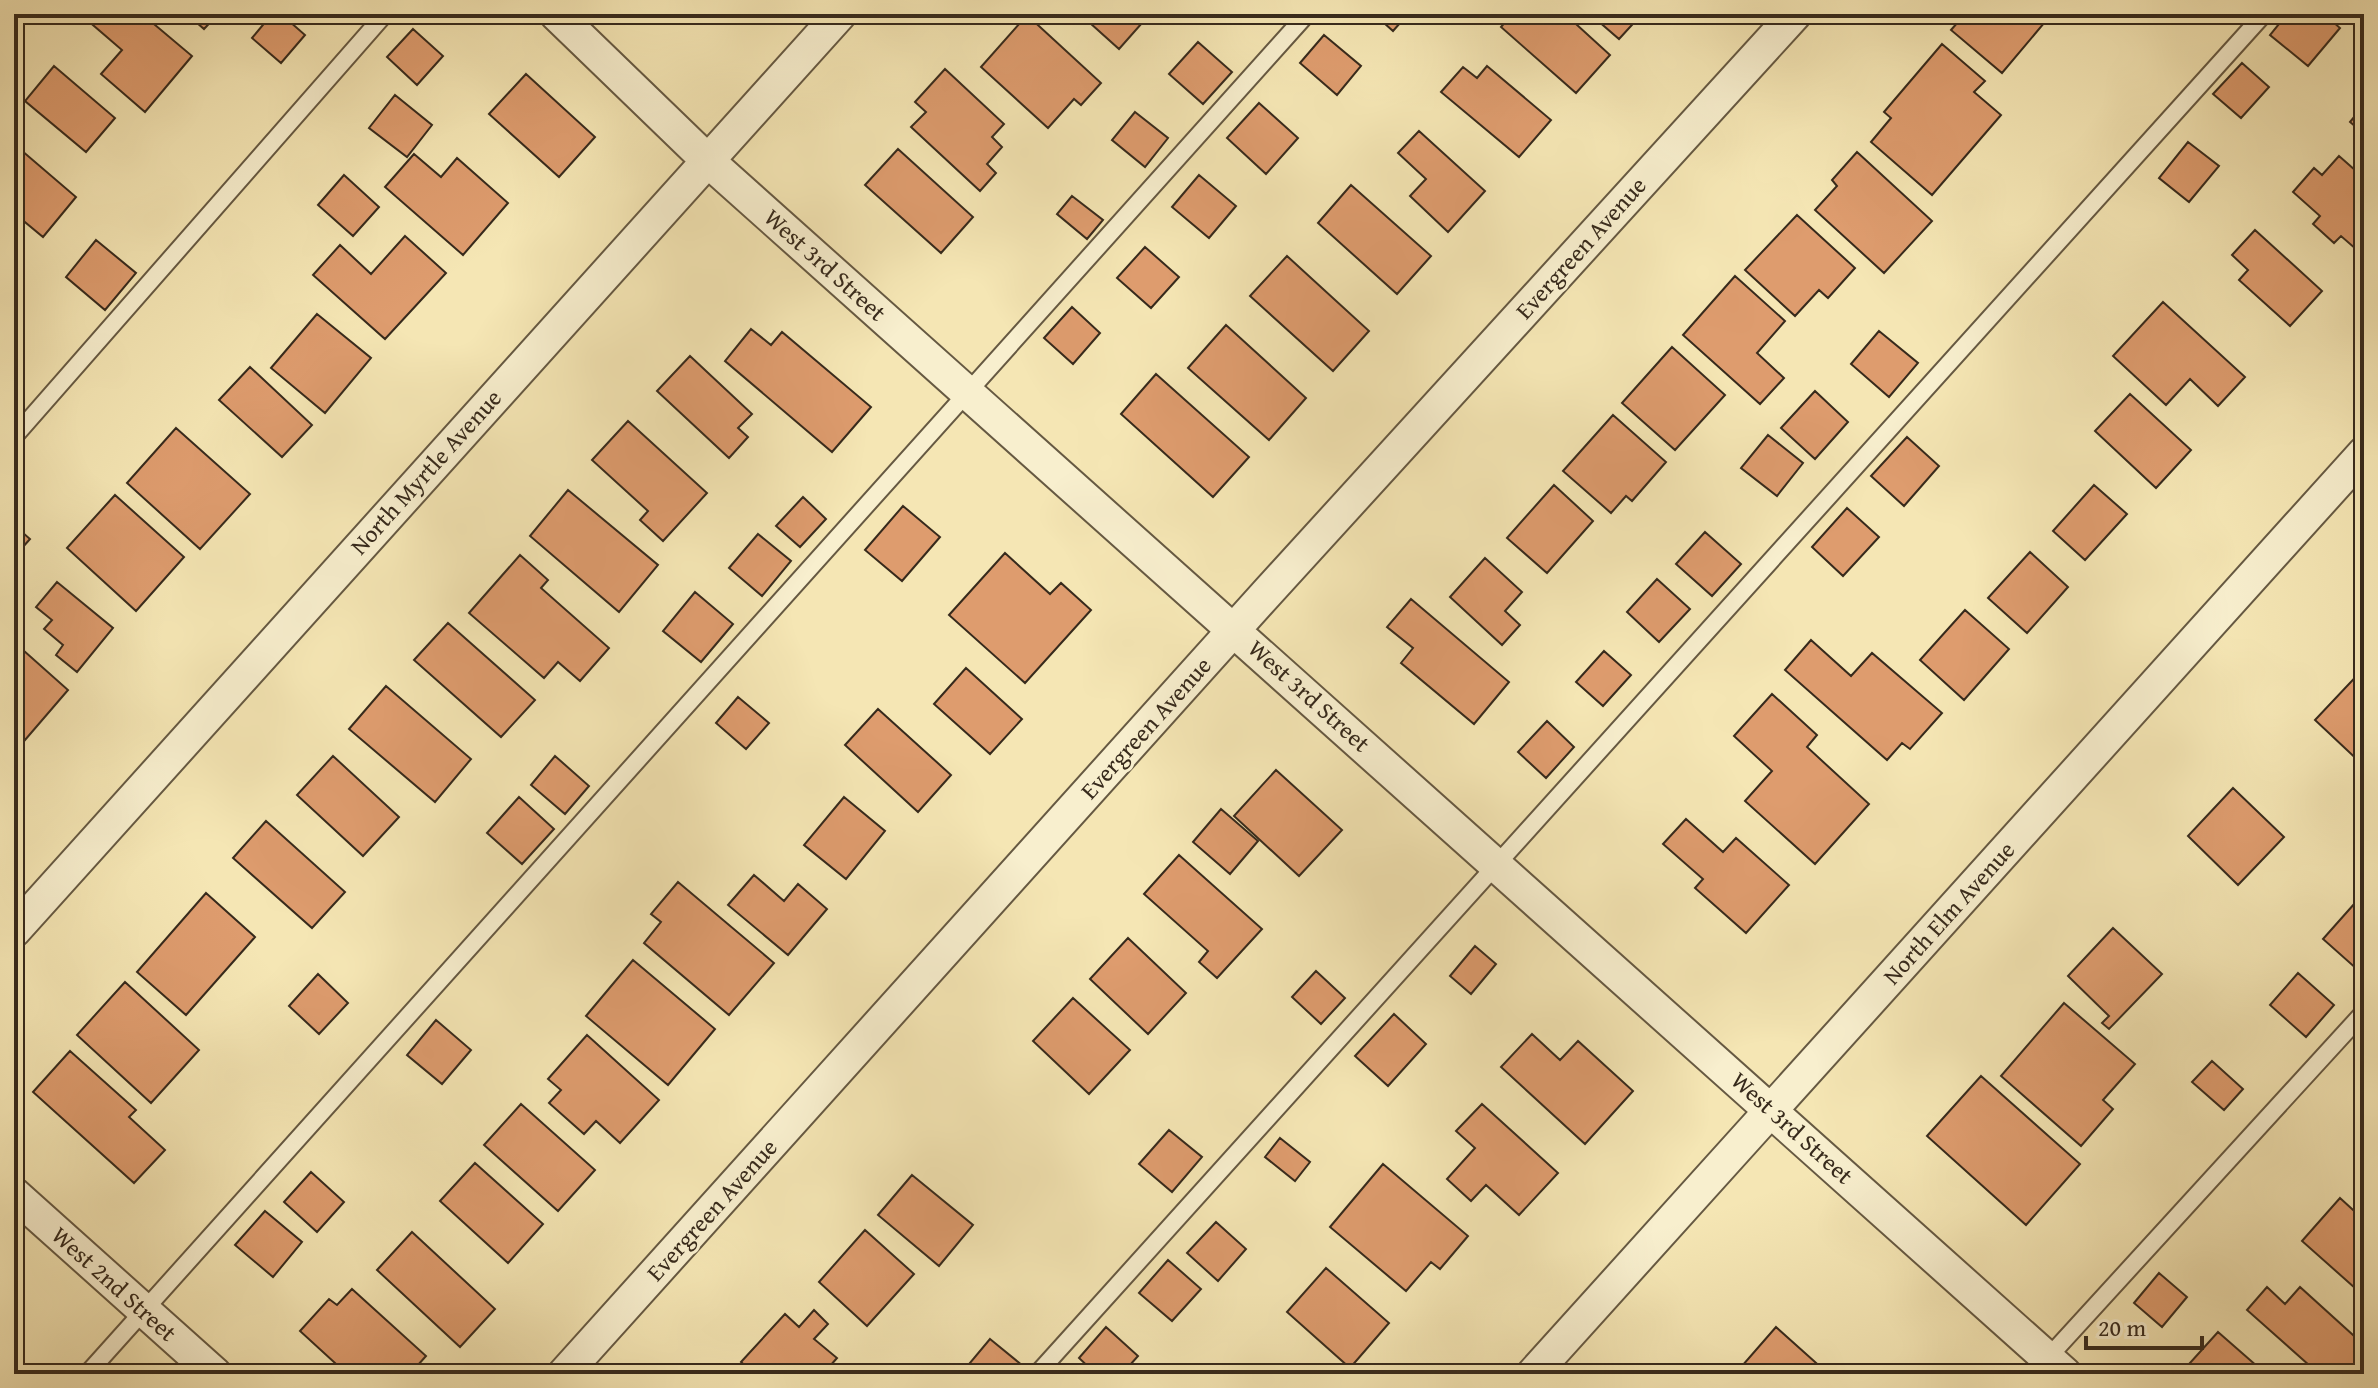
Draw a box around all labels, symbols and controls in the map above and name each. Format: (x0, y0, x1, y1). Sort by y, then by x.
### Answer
street label: Evergreen Avenue (1507, 169, 1654, 327)
street label: West 3rd Street (756, 200, 895, 330)
street label: North Myrtle Avenue (342, 381, 510, 562)
street label: West 3rd Street (1240, 631, 1379, 761)
street label: Evergreen Avenue (1072, 649, 1219, 807)
street label: North Elm Avenue (1875, 833, 2023, 992)
street label: West 3rd Street (1723, 1063, 1862, 1193)
street label: Evergreen Avenue (638, 1131, 785, 1289)
street label: West 2nd Street (44, 1218, 185, 1350)
scale bar (2086, 1300, 2202, 1350)
text: 20 m (2098, 1310, 2146, 1345)

